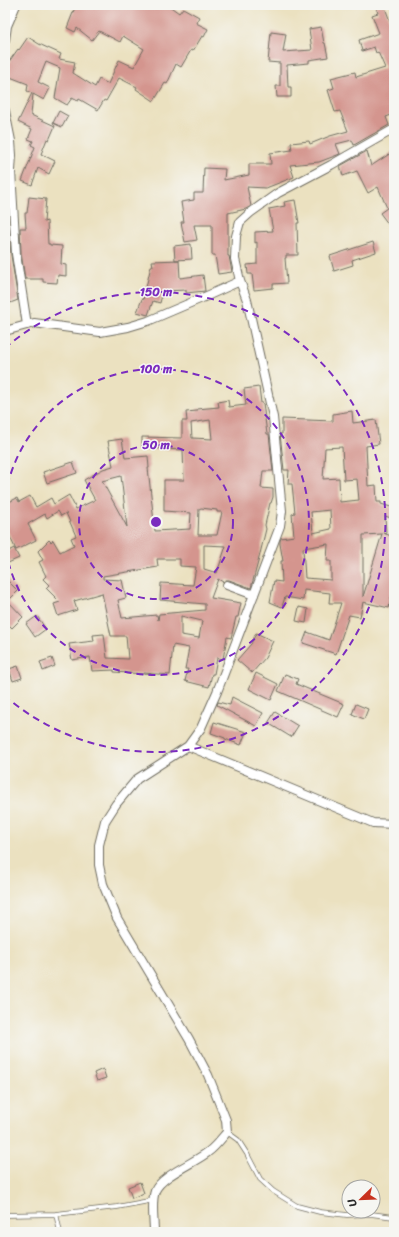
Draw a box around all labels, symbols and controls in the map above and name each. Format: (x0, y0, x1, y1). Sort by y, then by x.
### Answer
text: 150 m (140, 281, 173, 303)
text: 100 m (140, 358, 173, 380)
text: 50 m (142, 434, 170, 456)
centre of rings (149, 515, 163, 529)
north arrow (341, 1179, 381, 1219)
text: U (342, 1195, 362, 1210)

